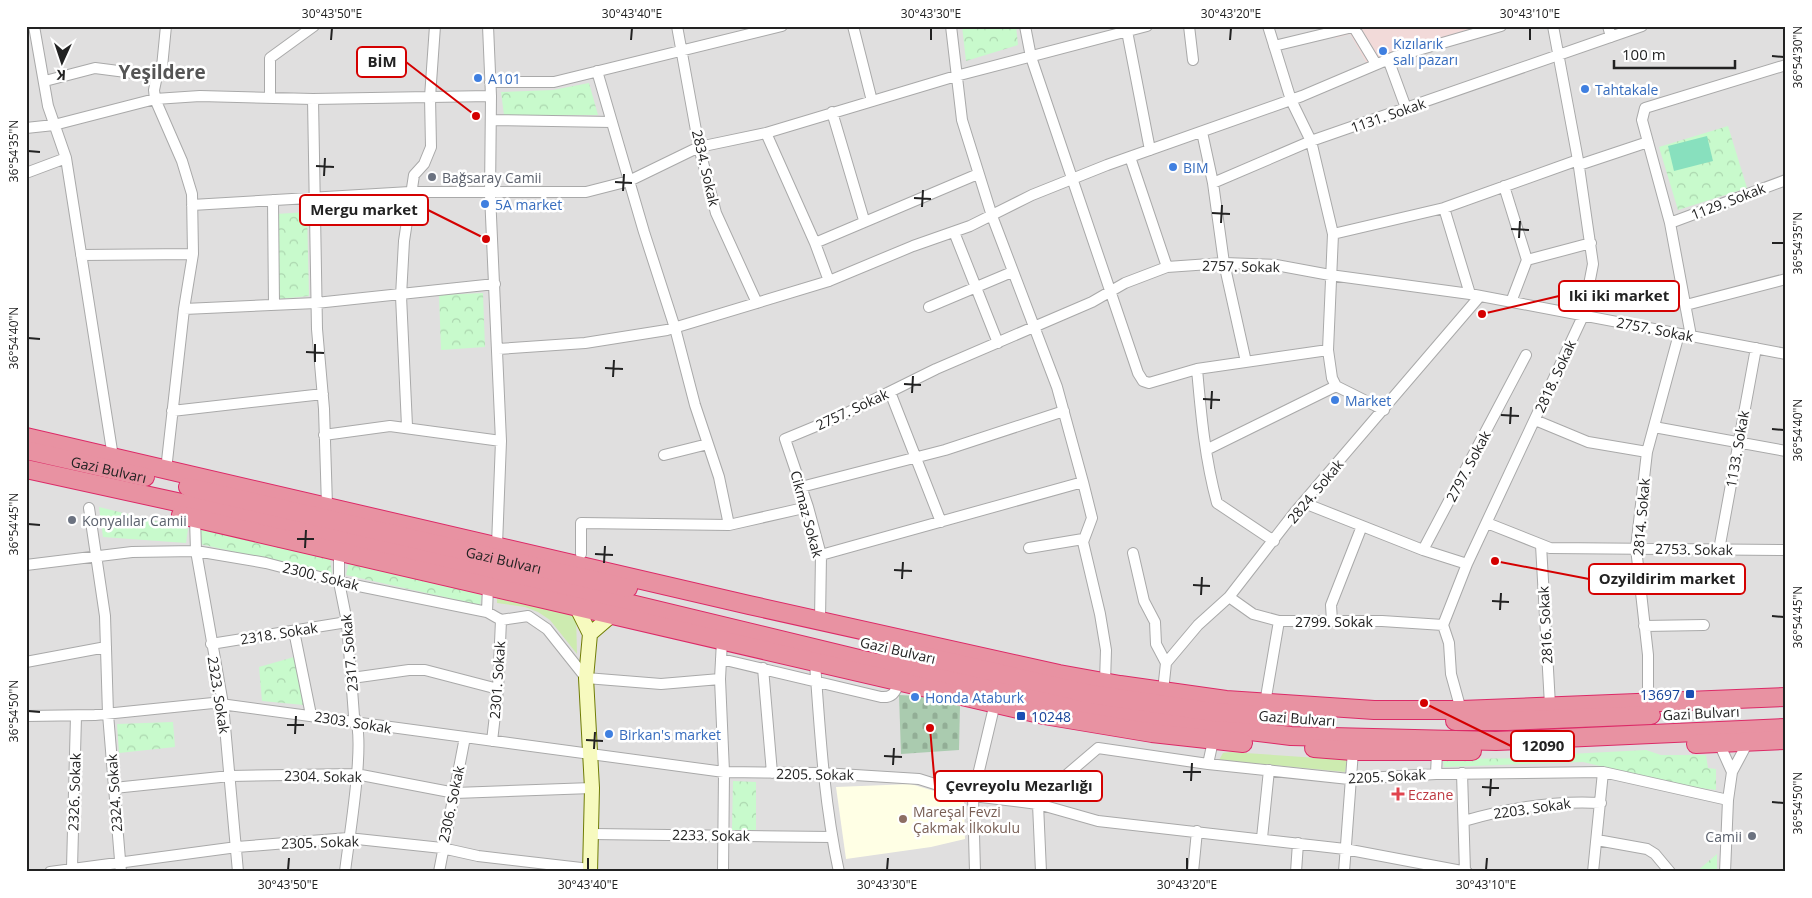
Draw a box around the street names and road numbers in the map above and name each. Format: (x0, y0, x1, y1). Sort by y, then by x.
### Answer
street label: 1131. Sokak (1348, 93, 1429, 137)
street label: 2834. Sokak (688, 128, 724, 209)
street label: 1129. Sokak (1688, 178, 1768, 224)
street label: 2757. Sokak (1202, 256, 1281, 276)
street label: 2757. Sokak (1615, 312, 1696, 346)
street label: 2818. Sokak (1530, 336, 1580, 415)
street label: 2757. Sokak (813, 384, 892, 434)
street label: 1133. Sokak (1721, 408, 1753, 489)
street label: 2797. Sokak (1441, 427, 1495, 505)
street label: Gazi Bulvarı (69, 451, 149, 487)
street label: 2824. Sokak (1283, 455, 1348, 527)
street label: Cikmaz Sokak (786, 468, 828, 560)
street label: 2814. Sokak (1628, 477, 1654, 557)
street label: 2753. Sokak (1655, 539, 1734, 559)
street label: Gazi Bulvarı (464, 542, 543, 577)
street label: 2300. Sokak (281, 557, 362, 595)
street label: 2816. Sokak (1533, 585, 1557, 664)
street label: 2799. Sokak (1295, 612, 1374, 631)
street label: 2317. Sokak (336, 613, 362, 693)
street label: 2318. Sokak (239, 617, 320, 648)
street label: Gazi Bulvarı (858, 632, 938, 668)
street label: 2301. Sokak (485, 640, 509, 720)
street label: 2323. Sokak (204, 655, 235, 736)
street label: Gazi Bulvarı (1662, 702, 1740, 724)
street label: Gazi Bulvarı (1258, 706, 1336, 730)
street label: 2303. Sokak (313, 707, 394, 738)
street label: 2326. Sokak (63, 752, 85, 831)
street label: 2324. Sokak (102, 753, 126, 833)
street label: 2306. Sokak (434, 763, 469, 844)
street label: 2205. Sokak (776, 764, 855, 784)
street label: 2205. Sokak (1348, 764, 1427, 788)
street label: 2304. Sokak (284, 766, 363, 786)
street label: 2203. Sokak (1492, 793, 1573, 823)
street label: 2233. Sokak (672, 825, 751, 845)
street label: 2305. Sokak (281, 831, 360, 853)

